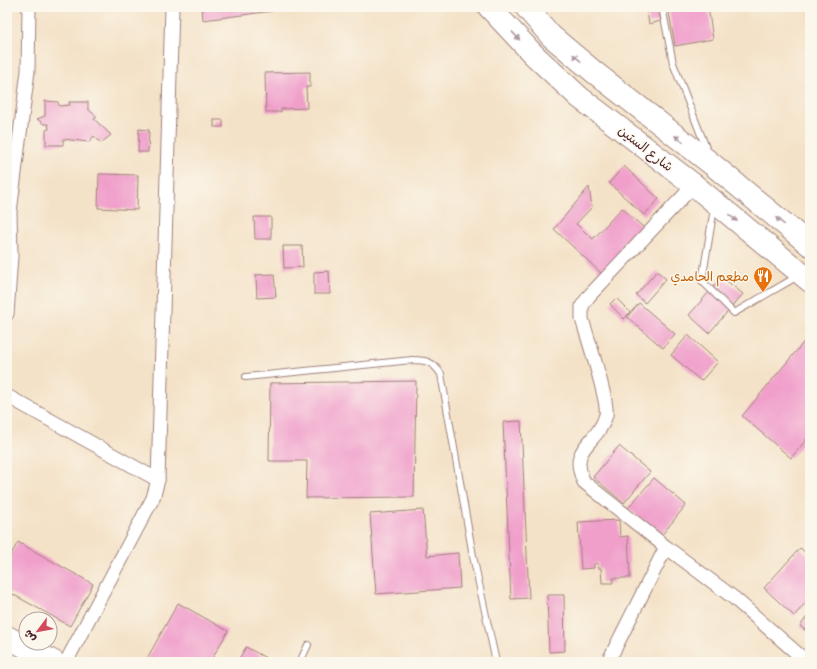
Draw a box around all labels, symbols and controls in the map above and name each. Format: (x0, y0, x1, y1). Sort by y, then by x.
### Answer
one-way arrow (511, 31, 520, 40)
one-way arrow (572, 53, 583, 62)
street label: شارع الستين (613, 122, 676, 178)
one-way arrow (674, 134, 685, 143)
one-way arrow (728, 214, 739, 222)
one-way arrow (775, 216, 785, 225)
restaurant icon: مطعم الحامدي (752, 265, 774, 293)
place label: مطعم الحامدي (670, 269, 749, 288)
north arrow (18, 611, 58, 651)
text: ش (21, 626, 41, 645)

